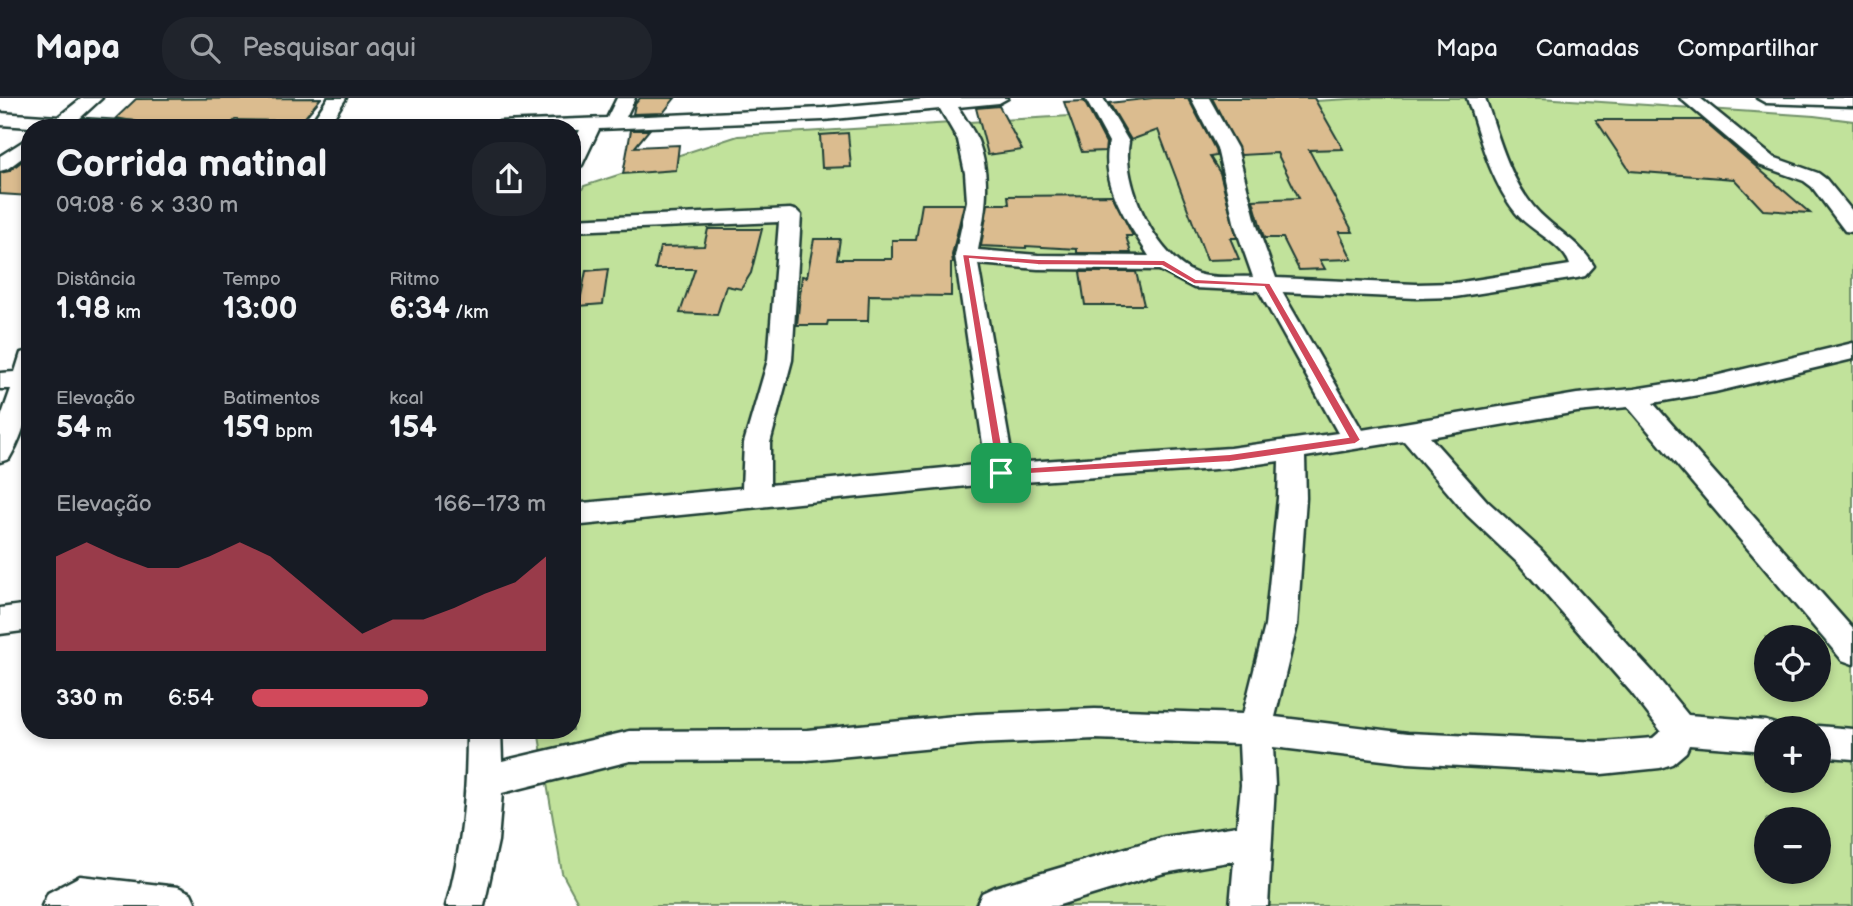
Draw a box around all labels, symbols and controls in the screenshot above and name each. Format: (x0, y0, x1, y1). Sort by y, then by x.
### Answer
search box (162, 17, 652, 80)
text: Mapa (35, 28, 120, 68)
icon: search (186, 29, 224, 67)
text: Pesquisar aqui (242, 33, 416, 64)
text: Mapa (1436, 34, 1498, 63)
text: Camadas (1536, 34, 1639, 63)
text: Compartilhar (1677, 34, 1818, 63)
text: Corrida matinal (56, 142, 327, 187)
button: share (472, 142, 546, 216)
text: 09:08 · 6 × 330 m (56, 191, 238, 219)
text: Distância (56, 268, 136, 291)
text: Tempo (223, 268, 281, 291)
text: Ritmo (389, 268, 440, 291)
text: 1.98 (56, 291, 111, 327)
text: 13:00 (223, 291, 297, 327)
text: 6:34 (389, 291, 450, 327)
text: km (111, 301, 141, 324)
text: /km (450, 301, 489, 324)
text: Elevação (56, 387, 135, 410)
text: Batimentos (223, 387, 320, 410)
text: kcal (389, 387, 423, 410)
text: 54 (56, 410, 91, 446)
text: 159 (223, 410, 270, 446)
text: 154 (389, 410, 437, 446)
text: m (91, 420, 112, 443)
text: bpm (270, 420, 313, 443)
pin (971, 443, 1031, 503)
icon: arrive (982, 454, 1020, 492)
text: Elevação (56, 490, 152, 518)
text: 166–173 m (434, 490, 546, 518)
map controls (1754, 625, 1831, 884)
button: locate (1754, 625, 1831, 702)
text: 330 m (56, 684, 123, 712)
text: 6:54 (168, 684, 214, 712)
button: + (1754, 716, 1831, 793)
button: − (1754, 807, 1831, 884)

